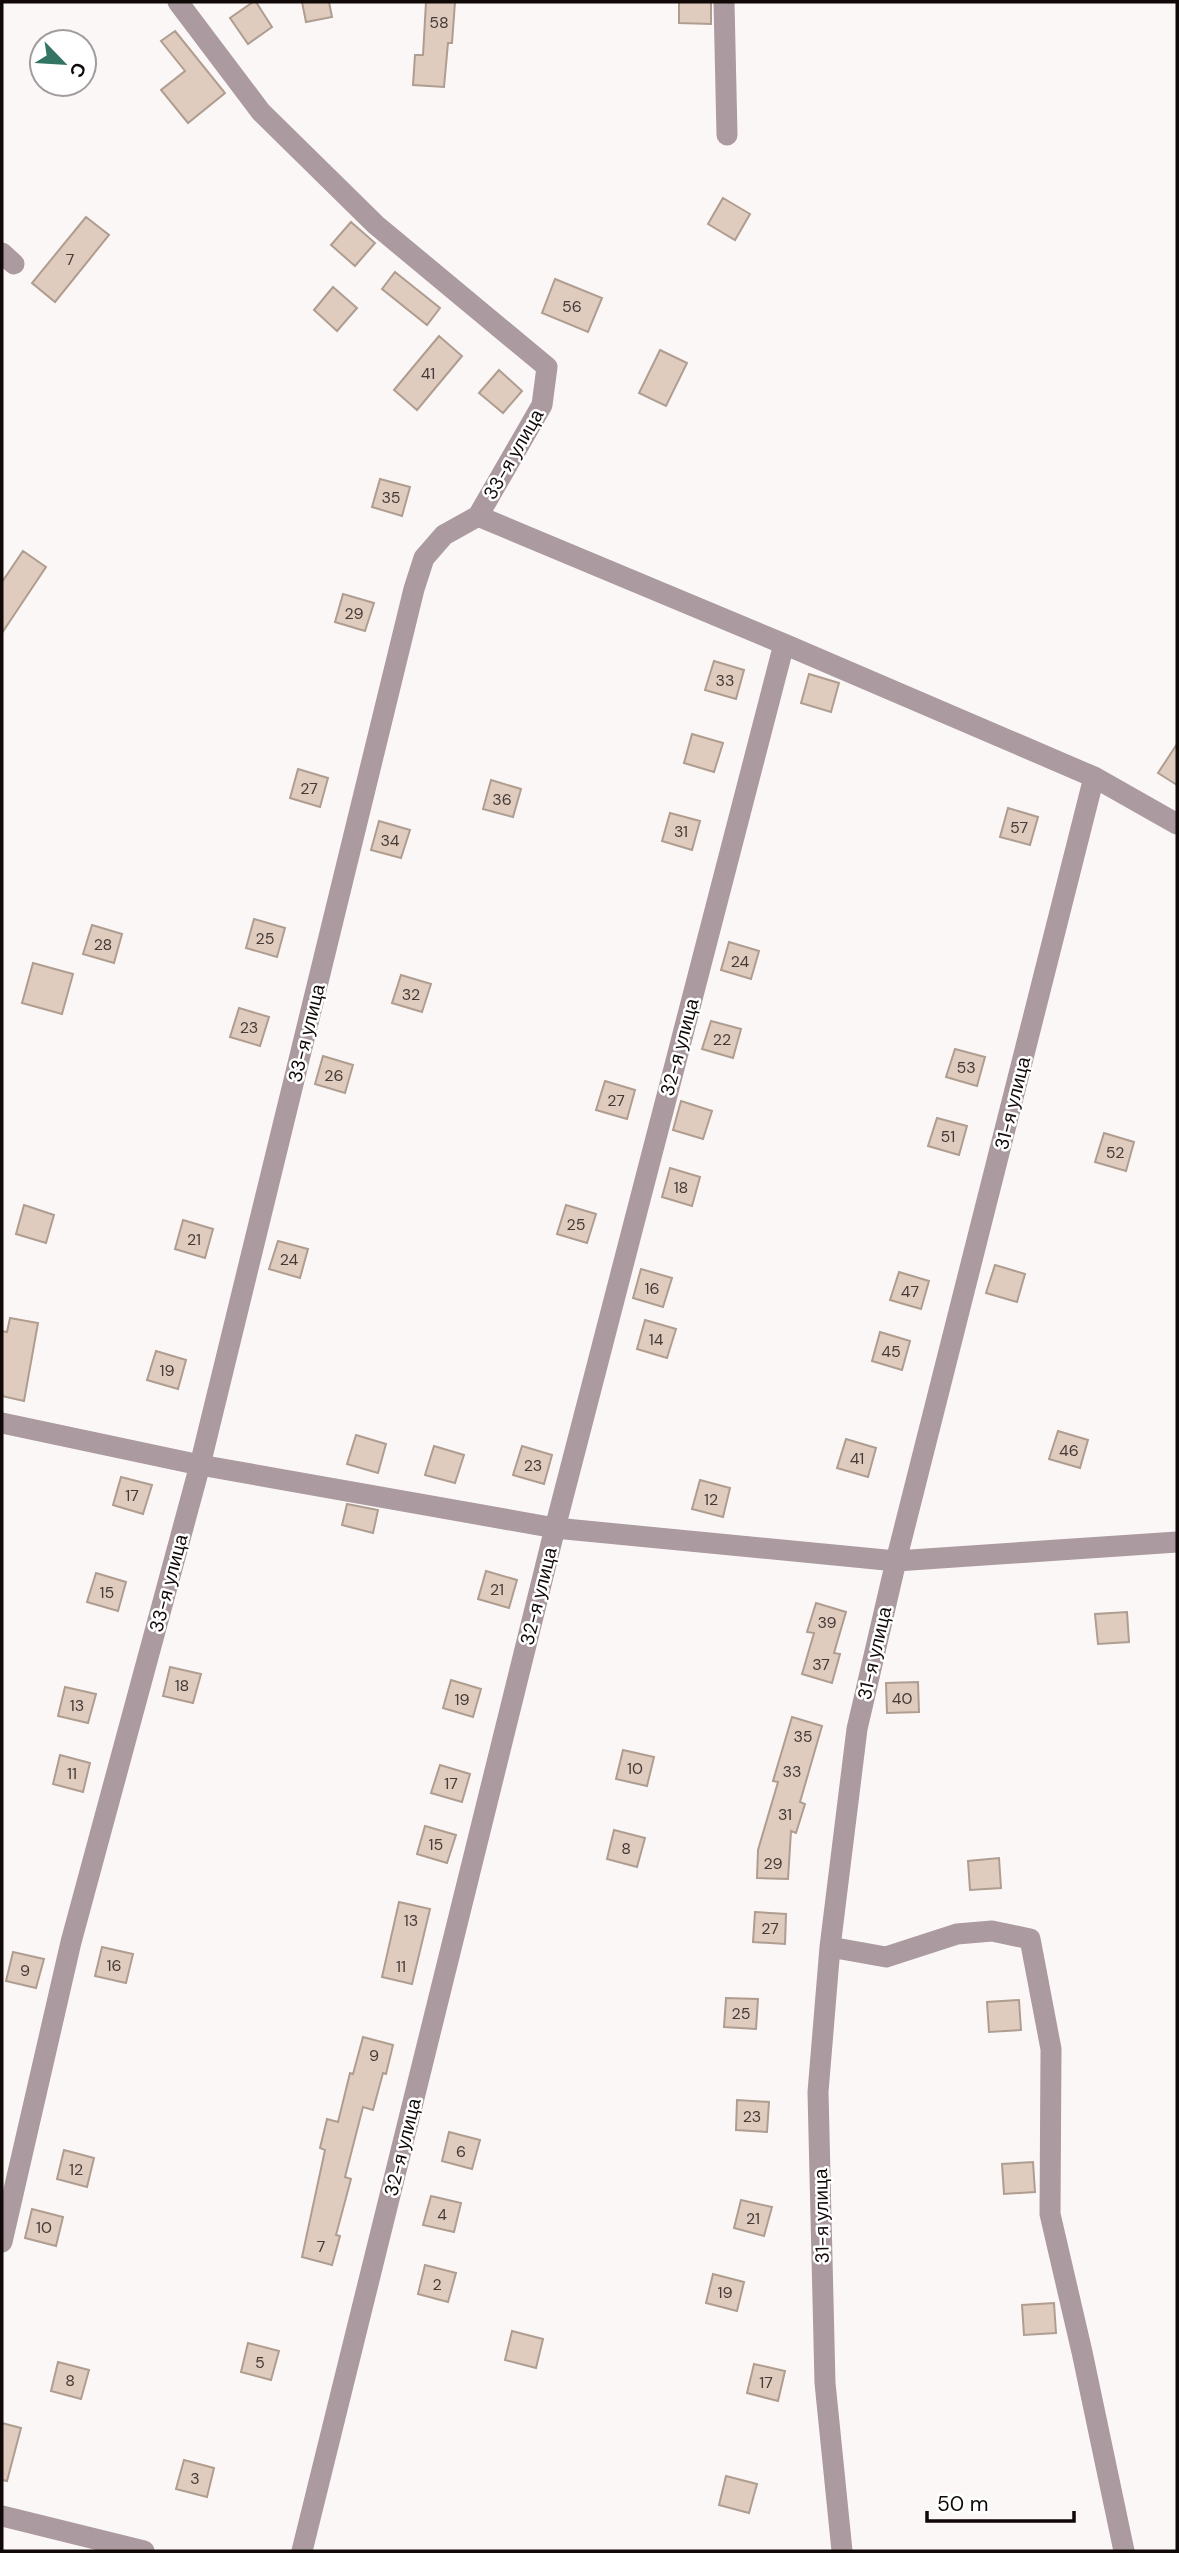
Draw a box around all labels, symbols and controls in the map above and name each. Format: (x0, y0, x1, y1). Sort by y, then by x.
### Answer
house number: 58 (429, 12, 449, 33)
north arrow (28, 28, 98, 98)
text: С (64, 58, 92, 82)
house number: 7 (66, 249, 74, 270)
house number: 56 (562, 296, 582, 317)
house number: 41 (421, 363, 435, 384)
street label: 33-я улица (478, 404, 550, 504)
house number: 35 (381, 487, 401, 508)
house number: 29 (344, 603, 364, 624)
house number: 33 (716, 670, 734, 691)
house number: 27 (300, 778, 318, 799)
house number: 36 (492, 789, 512, 810)
house number: 57 (1010, 817, 1028, 838)
house number: 31 (674, 821, 688, 842)
house number: 34 (380, 830, 400, 851)
house number: 25 (256, 928, 274, 949)
house number: 28 (94, 934, 112, 955)
house number: 24 (731, 951, 750, 972)
street label: 33-я улица (282, 981, 331, 1085)
house number: 32 (402, 984, 420, 1005)
street label: 32-я улица (654, 995, 705, 1099)
house number: 23 (240, 1017, 258, 1038)
house number: 22 (713, 1029, 731, 1050)
street label: 31-я улица (989, 1054, 1036, 1152)
house number: 53 (956, 1057, 976, 1078)
house number: 26 (324, 1065, 344, 1086)
house number: 27 (607, 1090, 625, 1111)
house number: 51 (941, 1126, 955, 1147)
house number: 52 (1106, 1142, 1124, 1163)
house number: 18 (674, 1177, 688, 1198)
house number: 25 (567, 1214, 585, 1235)
house number: 21 (187, 1229, 201, 1250)
house number: 24 (280, 1249, 299, 1270)
house number: 16 (644, 1278, 660, 1299)
house number: 47 (901, 1281, 919, 1302)
house number: 14 (649, 1329, 664, 1350)
house number: 45 (881, 1341, 901, 1362)
house number: 19 (159, 1360, 175, 1381)
house number: 46 (1059, 1440, 1079, 1461)
house number: 41 (850, 1448, 864, 1469)
house number: 23 (524, 1455, 542, 1476)
house number: 17 (125, 1485, 139, 1506)
house number: 12 (704, 1489, 718, 1510)
street label: 33-я улица (143, 1531, 194, 1635)
street label: 32-я улица (514, 1544, 563, 1648)
house number: 21 (490, 1579, 504, 1600)
house number: 15 (100, 1582, 114, 1603)
street label: 31-я улица (852, 1604, 897, 1702)
house number: 39 (817, 1612, 837, 1633)
house number: 37 (812, 1654, 830, 1675)
house number: 18 (175, 1675, 189, 1696)
house number: 40 (892, 1688, 912, 1709)
house number: 19 (454, 1689, 470, 1710)
house number: 13 (70, 1695, 84, 1716)
house number: 35 (793, 1726, 813, 1747)
house number: 10 (627, 1758, 643, 1779)
house number: 33 (783, 1761, 801, 1782)
house number: 11 (67, 1763, 77, 1784)
house number: 17 (444, 1773, 458, 1794)
house number: 31 (778, 1804, 792, 1825)
house number: 15 (429, 1834, 443, 1855)
house number: 8 (621, 1838, 631, 1859)
house number: 29 (763, 1853, 783, 1874)
house number: 13 (404, 1910, 418, 1931)
house number: 27 (761, 1918, 779, 1939)
house number: 16 (106, 1955, 122, 1976)
house number: 11 (396, 1956, 406, 1977)
house number: 9 (20, 1960, 30, 1981)
house number: 25 (732, 2003, 750, 2024)
house number: 9 (369, 2045, 379, 2066)
street label: 32-я улица (378, 2095, 427, 2199)
house number: 23 (743, 2106, 761, 2127)
house number: 6 (456, 2141, 466, 2162)
house number: 12 (69, 2159, 83, 2180)
street label: 31-я улица (808, 2168, 835, 2264)
house number: 4 (437, 2204, 447, 2225)
house number: 21 (746, 2208, 760, 2229)
house number: 10 (36, 2217, 52, 2238)
house number: 7 (317, 2236, 325, 2257)
house number: 2 (432, 2274, 442, 2295)
house number: 19 (717, 2282, 733, 2303)
house number: 5 (255, 2352, 265, 2373)
house number: 8 (65, 2370, 75, 2391)
house number: 17 (759, 2372, 773, 2393)
house number: 3 (190, 2468, 200, 2489)
scale bar (927, 2480, 1074, 2524)
text: 50 m (937, 2490, 988, 2518)

